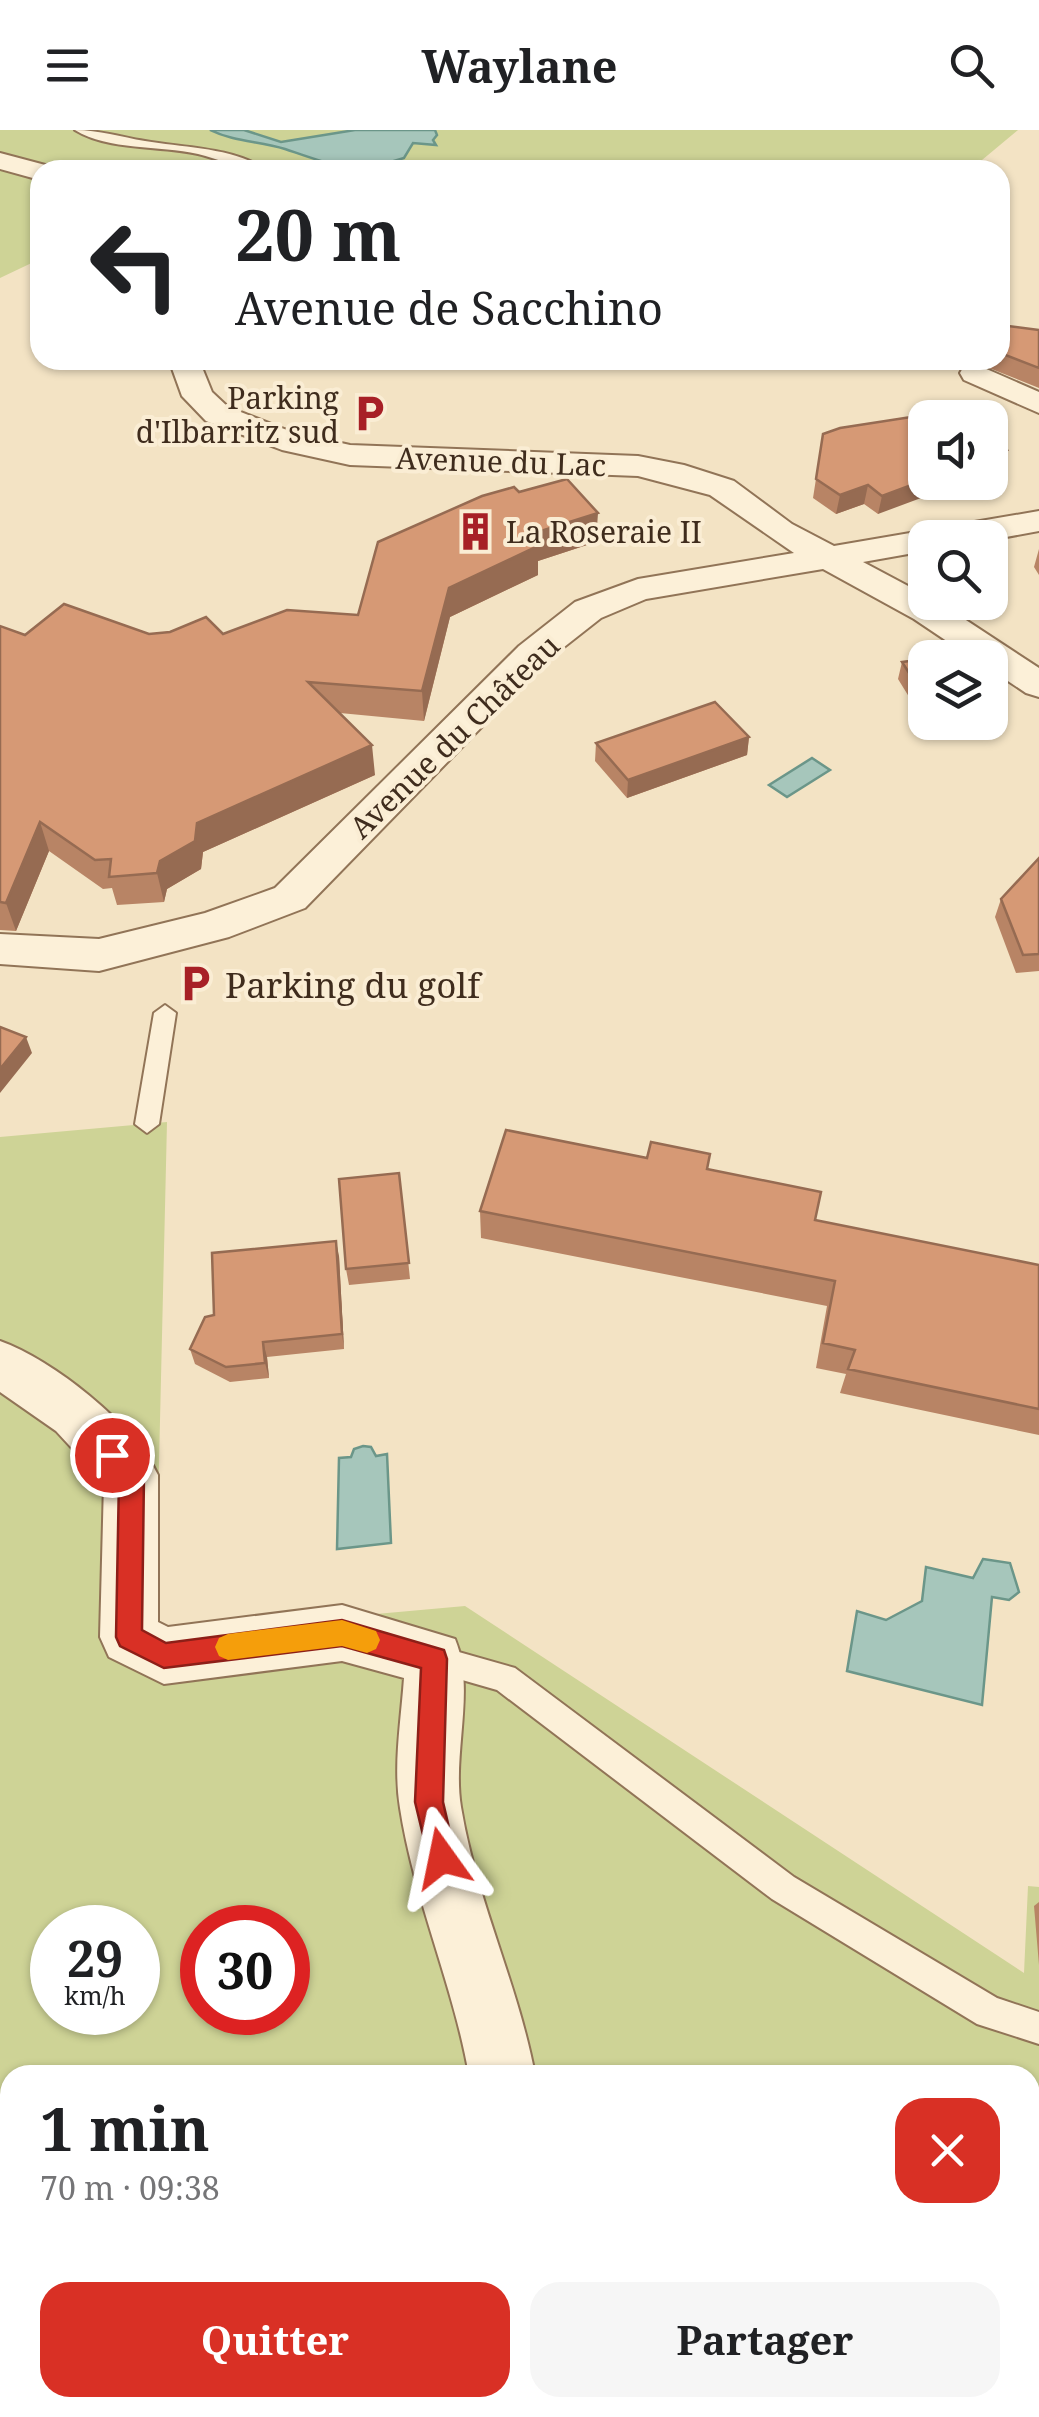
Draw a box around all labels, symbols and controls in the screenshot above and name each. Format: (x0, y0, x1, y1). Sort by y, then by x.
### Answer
text: Waylane (422, 35, 617, 96)
icon: menu (40, 38, 95, 93)
icon: search (944, 38, 999, 93)
text: 20 m (235, 186, 401, 282)
icon: left (70, 200, 200, 330)
text: Avenue de Sacchino (235, 277, 663, 338)
place label: Parking d'Ilbarritz sud (136, 377, 339, 452)
parking icon: Parking d'Ilbarritz sud (348, 393, 390, 435)
map controls (908, 400, 1008, 740)
button: sound (908, 400, 1008, 500)
street label: Avenue du Lac (395, 437, 607, 485)
building icon: La Roseraie II (455, 510, 497, 552)
place label: La Roseraie II (506, 511, 702, 552)
button: search (908, 520, 1008, 620)
street label: Avenue du Château (340, 625, 568, 847)
button: layers (908, 640, 1008, 740)
place label: Parking du golf (225, 961, 483, 1008)
parking icon: Parking du golf (174, 963, 216, 1005)
pin (70, 1413, 155, 1498)
icon: arrive (85, 1428, 140, 1483)
position arrow (390, 1806, 494, 1910)
speed limit sign: 30 (180, 1905, 310, 2035)
text: 29 (67, 1924, 123, 1992)
text: km/h (64, 1978, 126, 2012)
text: 1 min (40, 2087, 210, 2169)
button: close (895, 2098, 1000, 2203)
text: 70 m · 09:38 (40, 2166, 220, 2209)
button: Quitter (40, 2282, 510, 2397)
button: Partager (530, 2282, 1000, 2397)

